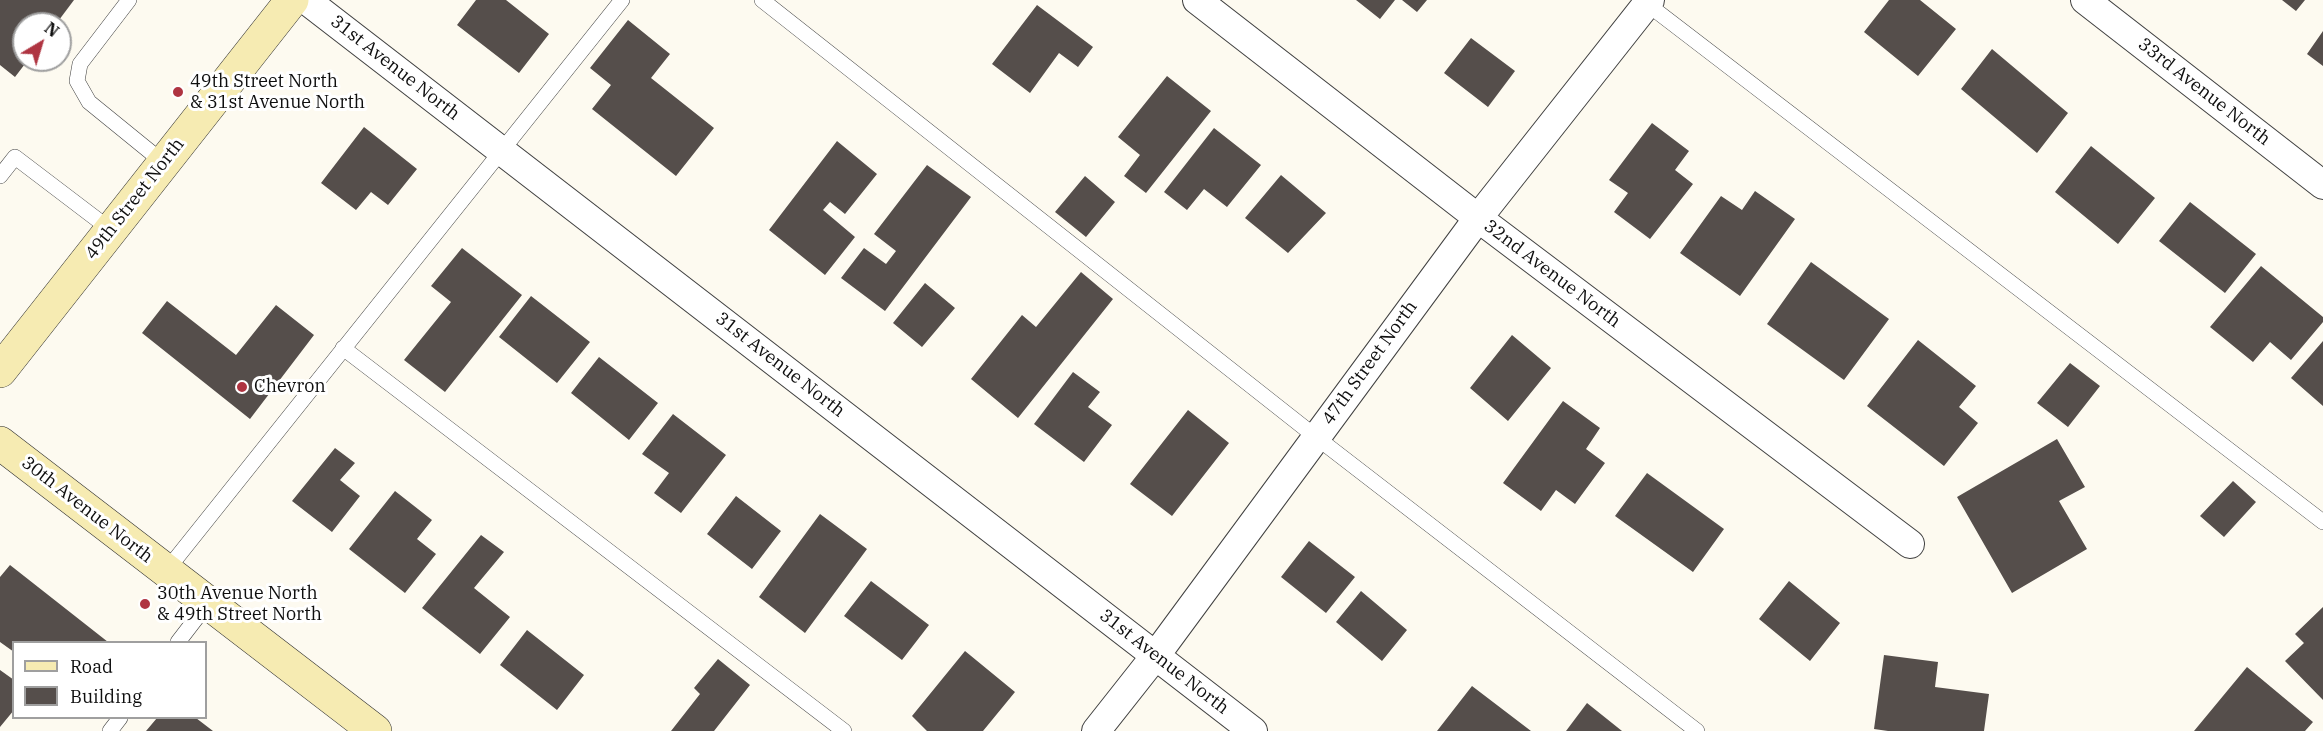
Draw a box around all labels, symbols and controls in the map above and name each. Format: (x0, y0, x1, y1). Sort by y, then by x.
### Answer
street label: 31st Avenue North (326, 11, 464, 125)
north arrow (12, 12, 72, 72)
text: N (41, 18, 63, 41)
street label: 33rd Avenue North (2134, 34, 2274, 150)
place label: 49th Street North & 31st Avenue North (190, 71, 365, 113)
marker: 49th Street North & 31st Avenue North (171, 85, 185, 99)
street label: 49th Street North (81, 134, 189, 264)
street label: 32nd Avenue North (1479, 216, 1625, 332)
street label: 47th Street North (1318, 297, 1422, 429)
street label: 31st Avenue North (711, 308, 849, 422)
place label: Chevron (254, 376, 326, 398)
marker: Chevron (235, 380, 249, 394)
street label: 30th Avenue North (17, 452, 157, 568)
place label: 30th Avenue North & 49th Street North (157, 583, 322, 626)
marker: 30th Avenue North & 49th Street North (138, 597, 152, 611)
street label: 31st Avenue North (1095, 605, 1233, 719)
legend (12, 641, 207, 719)
text: Road (70, 655, 113, 678)
text: Building (70, 685, 142, 708)

